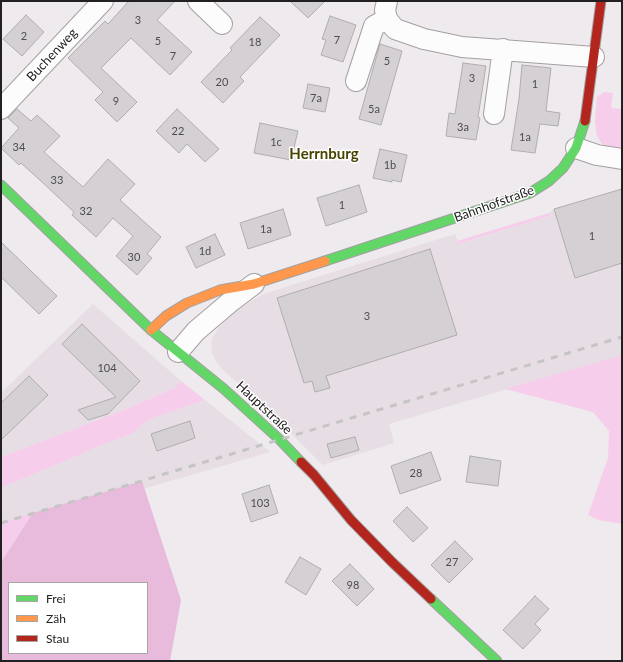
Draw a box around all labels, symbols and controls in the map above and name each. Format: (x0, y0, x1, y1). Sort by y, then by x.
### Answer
house number: 3 (135, 13, 141, 27)
street label: Buchenweg (24, 25, 80, 85)
house number: 2 (21, 29, 27, 43)
house number: 7 (334, 33, 340, 47)
house number: 5 (155, 34, 161, 48)
house number: 18 (249, 35, 261, 49)
house number: 7 (170, 49, 176, 63)
house number: 5 (384, 54, 390, 68)
house number: 3 (469, 71, 475, 85)
house number: 20 (216, 75, 228, 89)
house number: 1 (532, 77, 538, 91)
house number: 7a (310, 91, 322, 105)
house number: 9 (113, 94, 119, 108)
house number: 5a (368, 102, 380, 116)
house number: 3a (457, 120, 469, 134)
house number: 22 (172, 124, 184, 138)
house number: 1a (519, 130, 531, 144)
house number: 1c (270, 135, 282, 149)
house number: 34 (13, 140, 25, 154)
district label: Herrnburg (289, 145, 359, 163)
house number: 1b (384, 158, 396, 172)
house number: 33 (51, 173, 63, 187)
street label: Bahnhofstraße (452, 182, 536, 226)
house number: 1 (339, 198, 345, 212)
house number: 32 (80, 204, 92, 218)
house number: 1a (260, 222, 272, 236)
house number: 1 (589, 229, 595, 243)
house number: 1d (199, 244, 211, 258)
house number: 30 (128, 250, 140, 264)
house number: 3 (364, 309, 370, 323)
house number: 104 (97, 361, 117, 375)
street label: Hauptstraße (233, 378, 295, 438)
house number: 28 (410, 466, 422, 480)
house number: 103 (250, 496, 270, 510)
house number: 27 (446, 555, 458, 569)
house number: 98 (347, 578, 359, 592)
legend (8, 582, 148, 654)
text: Frei (46, 591, 66, 606)
text: Zäh (46, 611, 66, 626)
text: Stau (46, 631, 69, 646)

